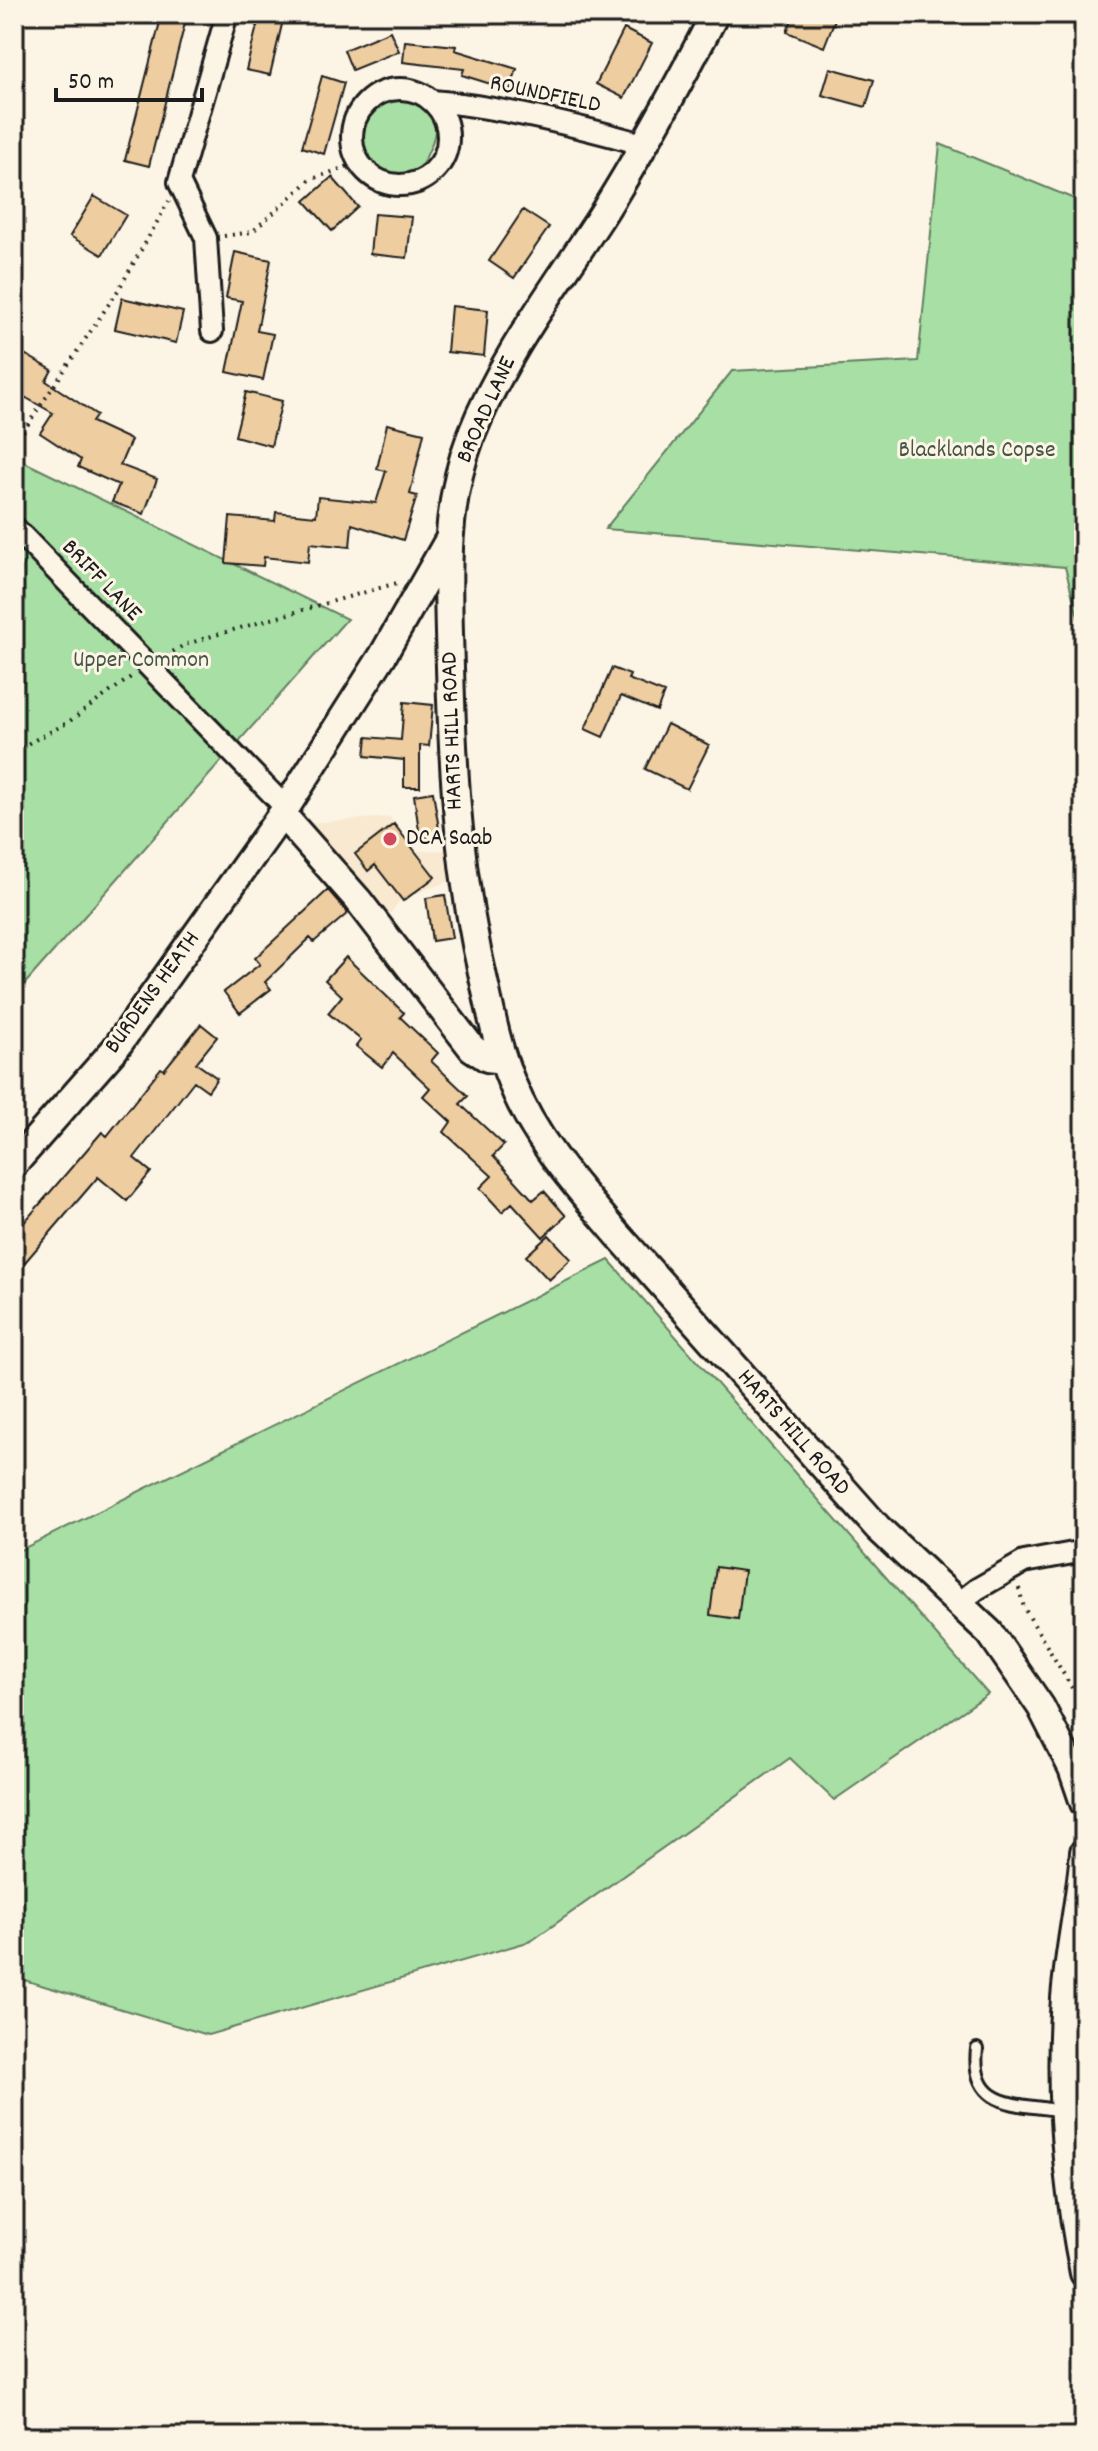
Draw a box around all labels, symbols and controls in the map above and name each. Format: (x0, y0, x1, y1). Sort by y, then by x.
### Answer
scale bar (56, 52, 202, 102)
text: 50 m (68, 66, 114, 100)
street label: ROUNDFIELD (486, 67, 604, 123)
street label: BROAD LANE (448, 351, 526, 469)
park label: Blacklands Copse (898, 434, 1056, 468)
street label: BRIFF LANE (53, 532, 149, 630)
park label: Upper Common (73, 644, 209, 678)
street label: HARTS HILL ROAD (433, 651, 473, 811)
place label: DCA Saab (406, 822, 492, 856)
marker: DCA Saab (381, 830, 399, 848)
street label: BURDENS HEATH (97, 925, 209, 1061)
street label: HARTS HILL ROAD (728, 1362, 858, 1504)

